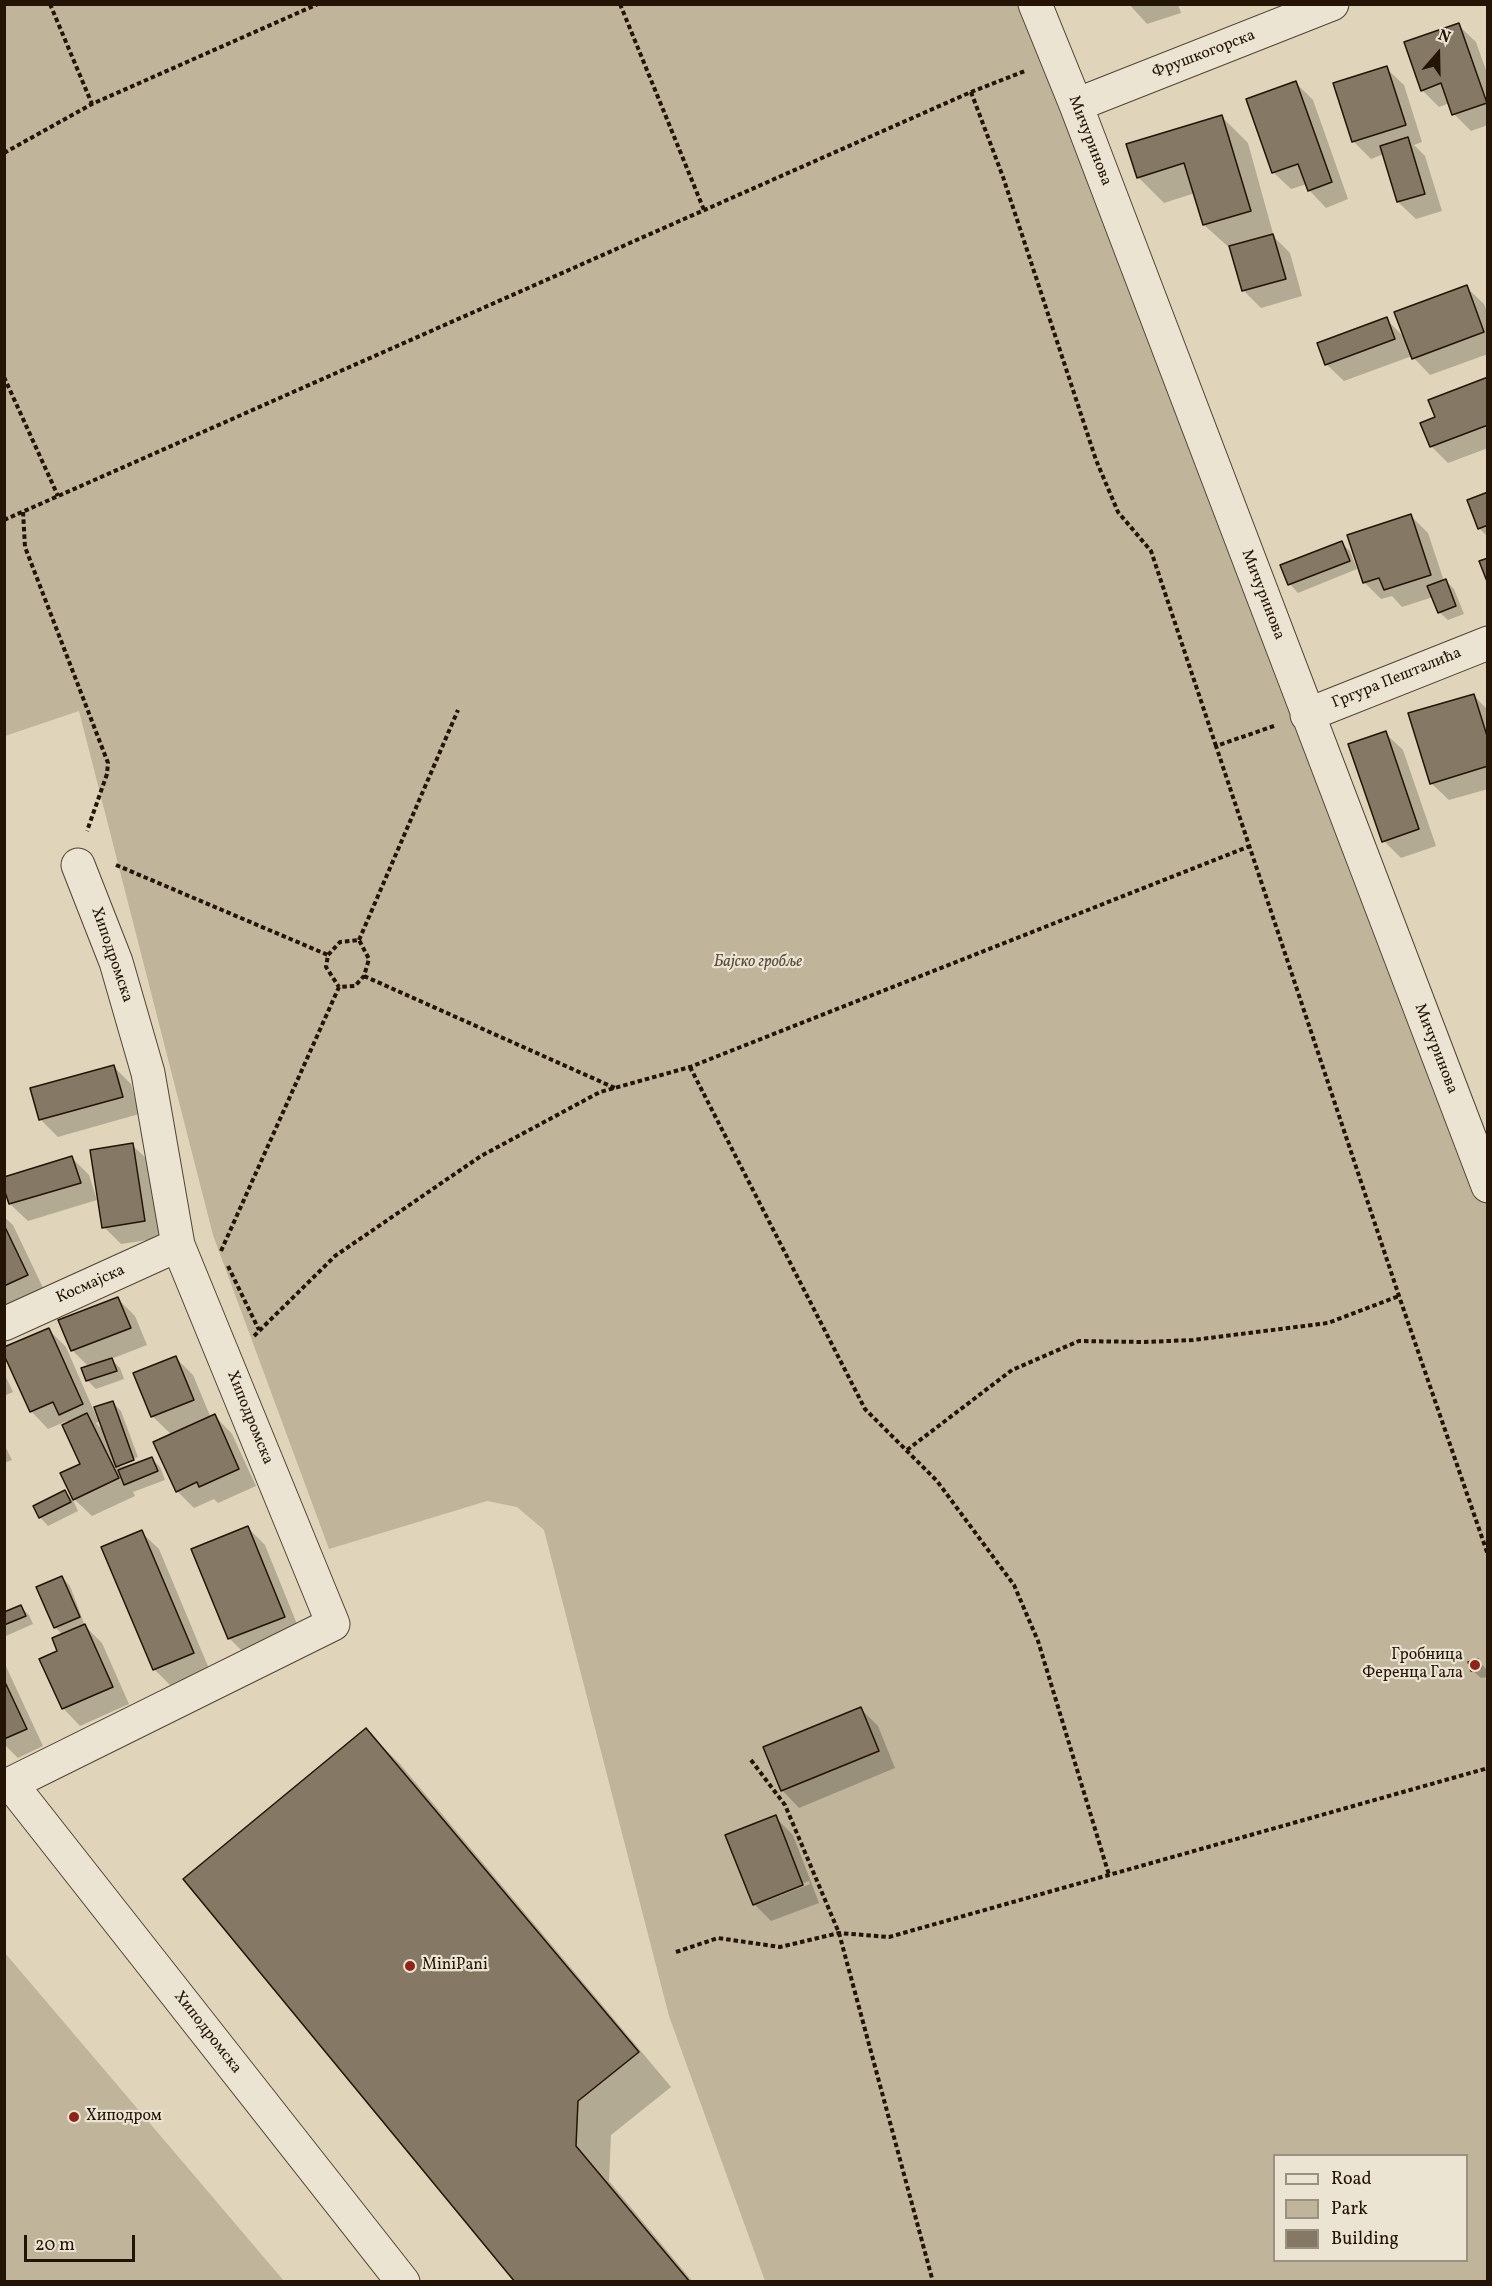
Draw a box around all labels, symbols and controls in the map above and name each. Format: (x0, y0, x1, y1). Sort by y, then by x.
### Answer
north arrow (1408, 24, 1468, 84)
text: N (1435, 25, 1453, 49)
street label: Фрушкогорска (1150, 27, 1258, 83)
street label: Мичуринова (1063, 93, 1115, 189)
street label: Мичуринова (1236, 547, 1288, 643)
street label: Гргура Пешталића (1329, 644, 1465, 714)
street label: Хиподромска (86, 905, 136, 1005)
park label: Бајско гробље (714, 953, 802, 973)
street label: Мичуринова (1409, 1001, 1461, 1097)
street label: Космајска (54, 1261, 128, 1309)
street label: Хиподромска (221, 1368, 277, 1468)
place label: Гробница Ференца Гала (1362, 1646, 1463, 1684)
marker: Гробница Ференца Гала (1468, 1658, 1482, 1672)
place label: MiniPani (422, 1956, 488, 1976)
marker: MiniPani (403, 1959, 417, 1973)
street label: Хиподромска (169, 1988, 245, 2078)
place label: Хиподром (86, 2107, 162, 2127)
marker: Хиподром (67, 2110, 81, 2124)
legend (1273, 2154, 1468, 2262)
text: Road (1331, 2167, 1372, 2192)
text: Park (1331, 2197, 1368, 2222)
scale bar (27, 2223, 138, 2261)
text: Building (1331, 2227, 1399, 2252)
text: 20 m (35, 2233, 75, 2258)

